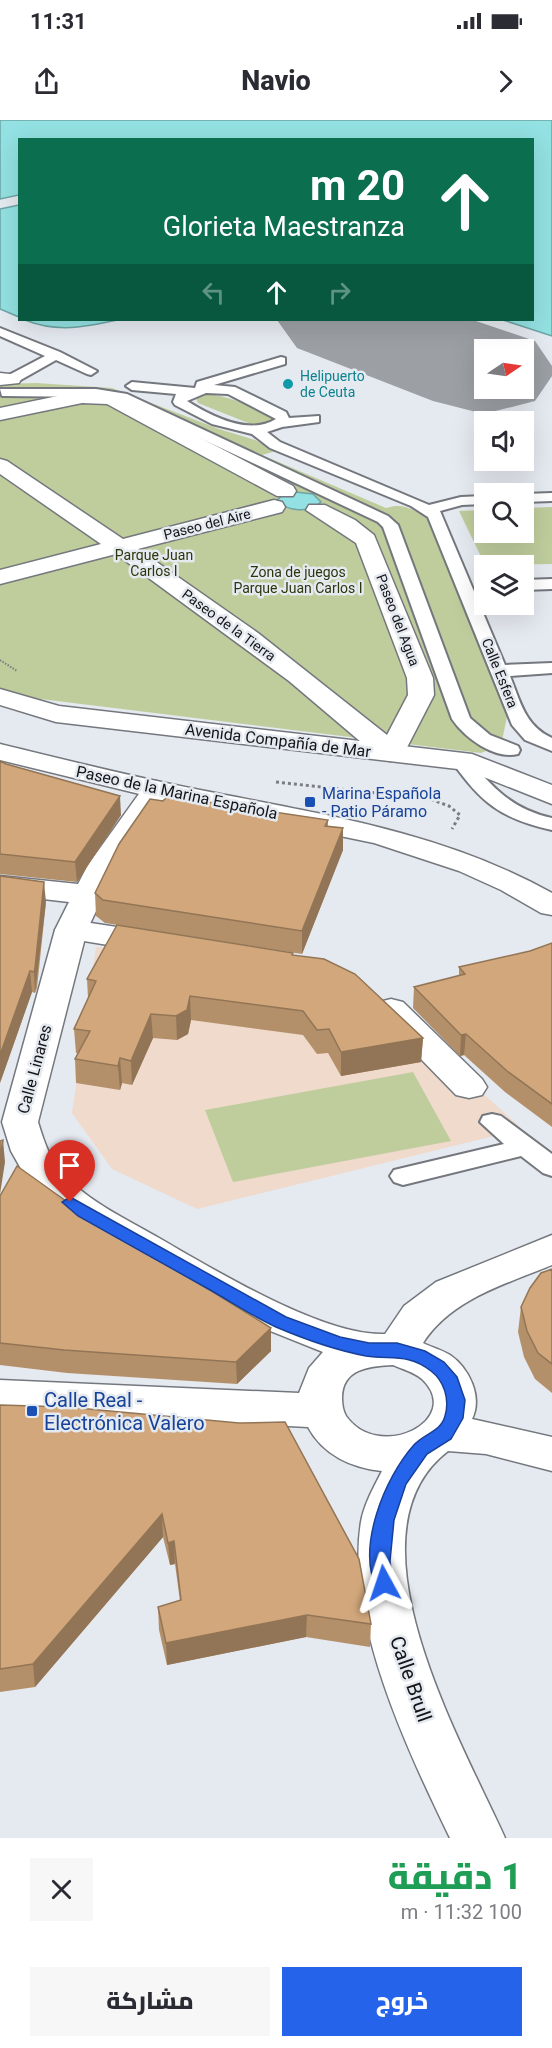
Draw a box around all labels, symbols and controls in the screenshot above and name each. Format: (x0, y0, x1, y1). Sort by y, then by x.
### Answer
text: 11:31 (30, 9, 87, 34)
icon: share (30, 65, 63, 98)
text: Navio (241, 65, 311, 97)
icon: forward (489, 65, 522, 98)
text: 20 m (310, 161, 405, 210)
icon: ahead (426, 162, 504, 240)
text: Glorieta Maestranza (163, 211, 405, 243)
icon: left (197, 276, 230, 309)
icon: ahead (260, 276, 293, 309)
icon: right (323, 276, 356, 309)
north arrow (474, 339, 534, 399)
map controls (474, 339, 534, 615)
place label: Helipuerto de Ceuta (300, 368, 365, 400)
marker: Helipuerto de Ceuta (281, 377, 295, 391)
button: sound (474, 411, 534, 471)
button: search (474, 483, 534, 543)
street label: Paseo del Aire (162, 505, 252, 543)
park label: Parque Juan Carlos I (115, 547, 193, 579)
button: layers (474, 555, 534, 615)
park label: Zona de juegos Parque Juan Carlos I (233, 564, 363, 596)
street label: Paseo del Agua (373, 572, 423, 668)
street label: Paseo de la Tierra (179, 586, 279, 664)
street label: Calle Esfera (479, 636, 521, 710)
street label: Avenida Compañía de Mar (184, 720, 372, 761)
street label: Paseo de la Marina Española (74, 762, 279, 823)
place label: Marina Española - Patio Páramo (322, 784, 441, 821)
marker: Marina Española - Patio Páramo (303, 795, 317, 809)
street label: Calle Linares (13, 1023, 55, 1116)
pin (44, 1140, 95, 1202)
icon: arrive (53, 1149, 86, 1182)
place label: Calle Real - Electrónica Valero (44, 1388, 205, 1435)
marker: Calle Real - Electrónica Valero (25, 1404, 39, 1418)
position arrow (352, 1551, 416, 1615)
street label: Calle Brull (385, 1633, 437, 1725)
text: 1 دقيقة (388, 1856, 522, 1898)
button: close (30, 1858, 93, 1921)
text: 100 m · 11:32 (401, 1900, 522, 1924)
button: مشاركة (30, 1967, 270, 2036)
button: خروج (282, 1967, 522, 2036)

